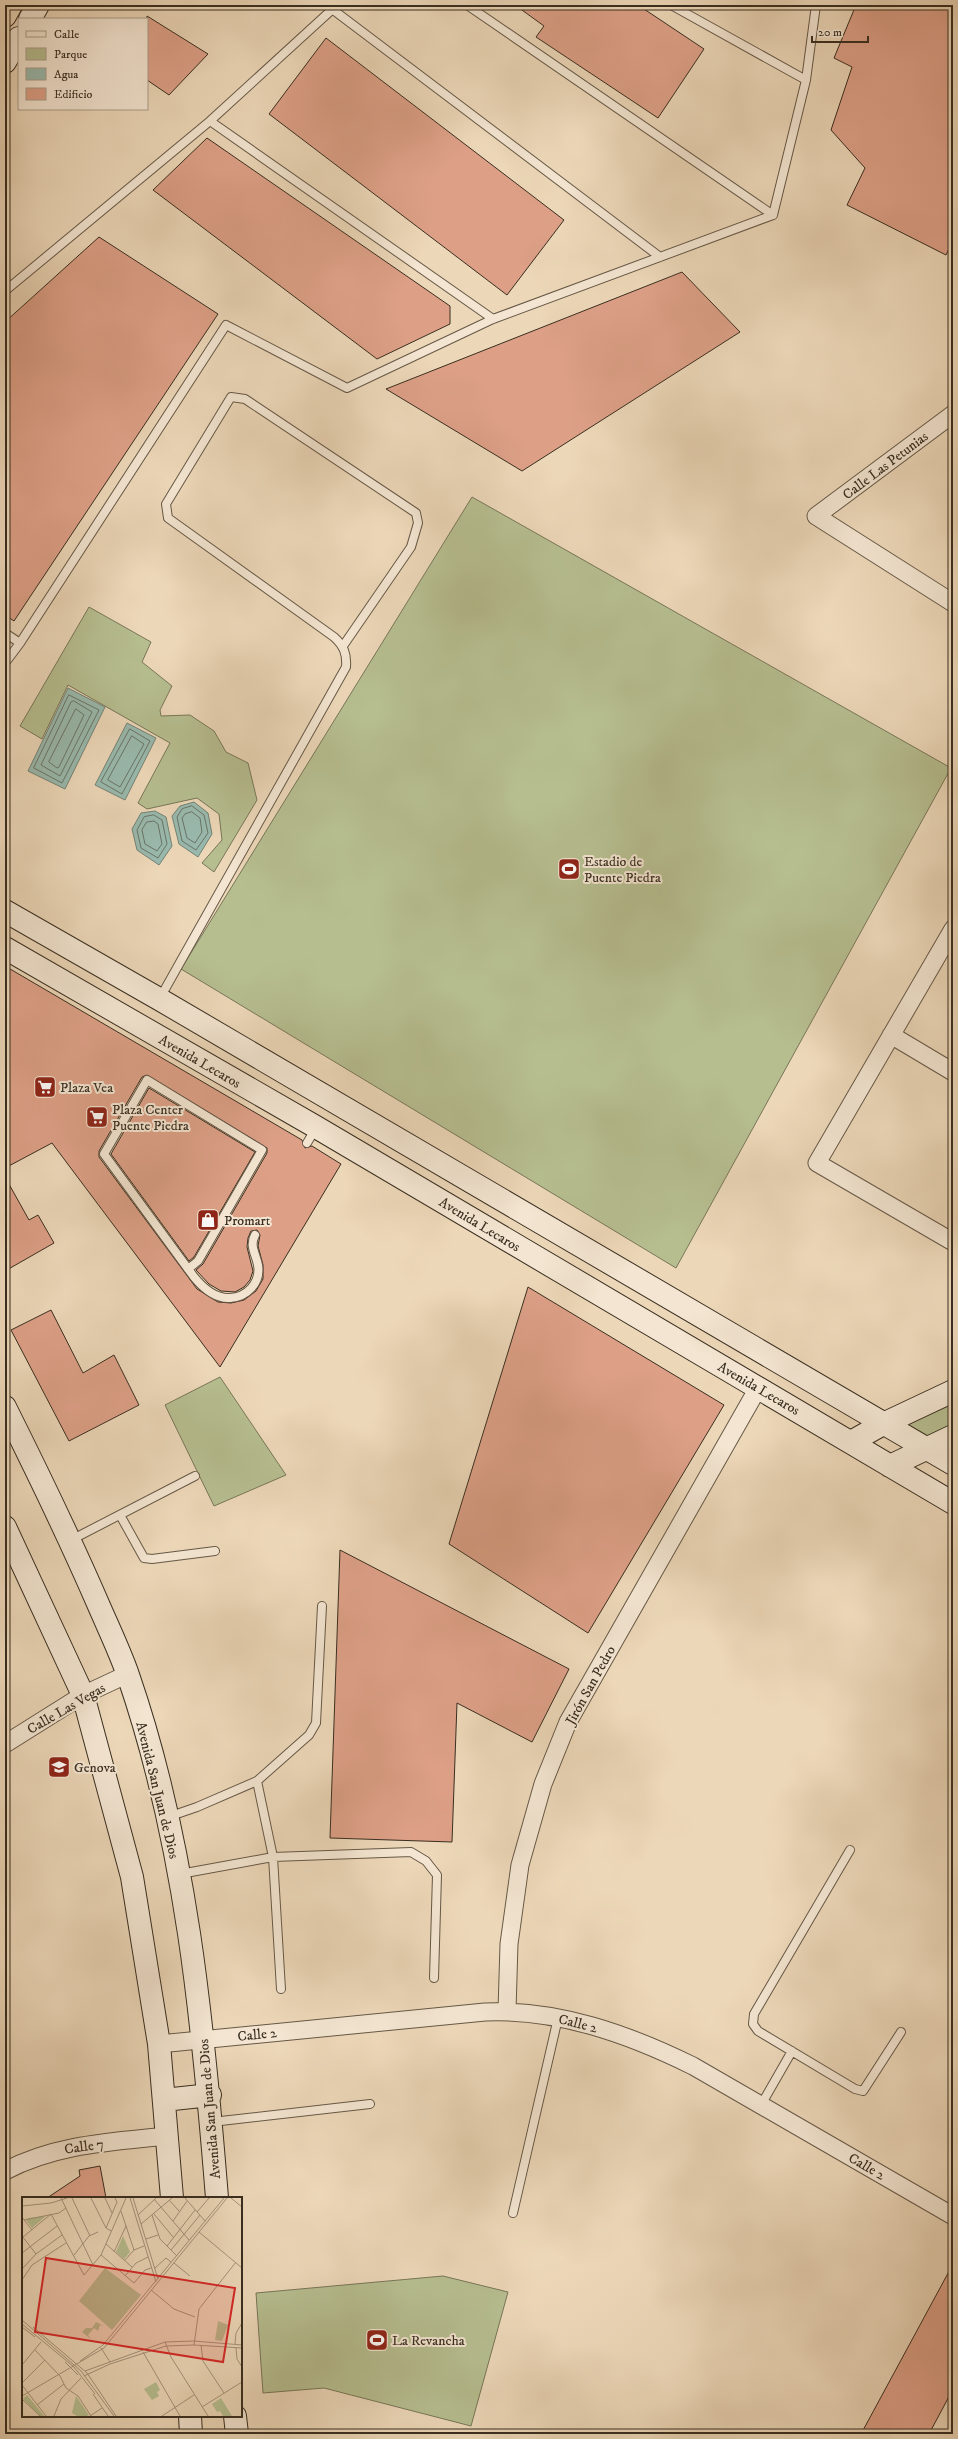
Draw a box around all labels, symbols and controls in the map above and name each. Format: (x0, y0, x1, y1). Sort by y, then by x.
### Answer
legend (18, 18, 148, 110)
scale bar (812, 18, 868, 44)
text: 20 m (818, 25, 842, 40)
text: Calle (54, 27, 79, 42)
text: Parque (54, 47, 87, 62)
text: Agua (54, 67, 79, 82)
text: Edificio (54, 87, 93, 102)
street label: Calle Las Petunias (839, 428, 932, 504)
place label: Estadio de Puente Piedra (584, 853, 661, 887)
sports icon: Estadio de Puente Piedra (556, 856, 582, 882)
street label: Avenida Lecaros (155, 1031, 244, 1093)
supermarket icon: Plaza Vea (32, 1074, 58, 1100)
place label: Plaza Vea (60, 1079, 113, 1097)
place label: Plaza Center Puente Piedra (112, 1101, 189, 1135)
supermarket icon: Plaza Center Puente Piedra (84, 1104, 110, 1130)
street label: Avenida Lecaros (435, 1193, 524, 1256)
shop icon: Promart (195, 1207, 221, 1233)
place label: Promart (224, 1212, 271, 1230)
street label: Avenida Lecaros (714, 1358, 803, 1420)
street label: Jirón San Pedro (561, 1643, 620, 1730)
street label: Calle Las Vegas (24, 1679, 109, 1739)
street label: Avenida San Juan de Dios (131, 1720, 183, 1861)
school or university icon: Genova (46, 1754, 72, 1780)
place label: Genova (74, 1759, 116, 1777)
street label: Calle 2 (557, 2010, 599, 2037)
street label: Calle 2 (237, 2024, 278, 2046)
street label: Avenida San Juan de Dios (195, 2038, 225, 2180)
street label: Calle 7 (63, 2135, 105, 2159)
street label: Calle 2 (845, 2149, 888, 2185)
inset map (22, 2197, 242, 2417)
sports icon: La Revancha (364, 2327, 390, 2353)
place label: La Revancha (392, 2332, 465, 2350)

